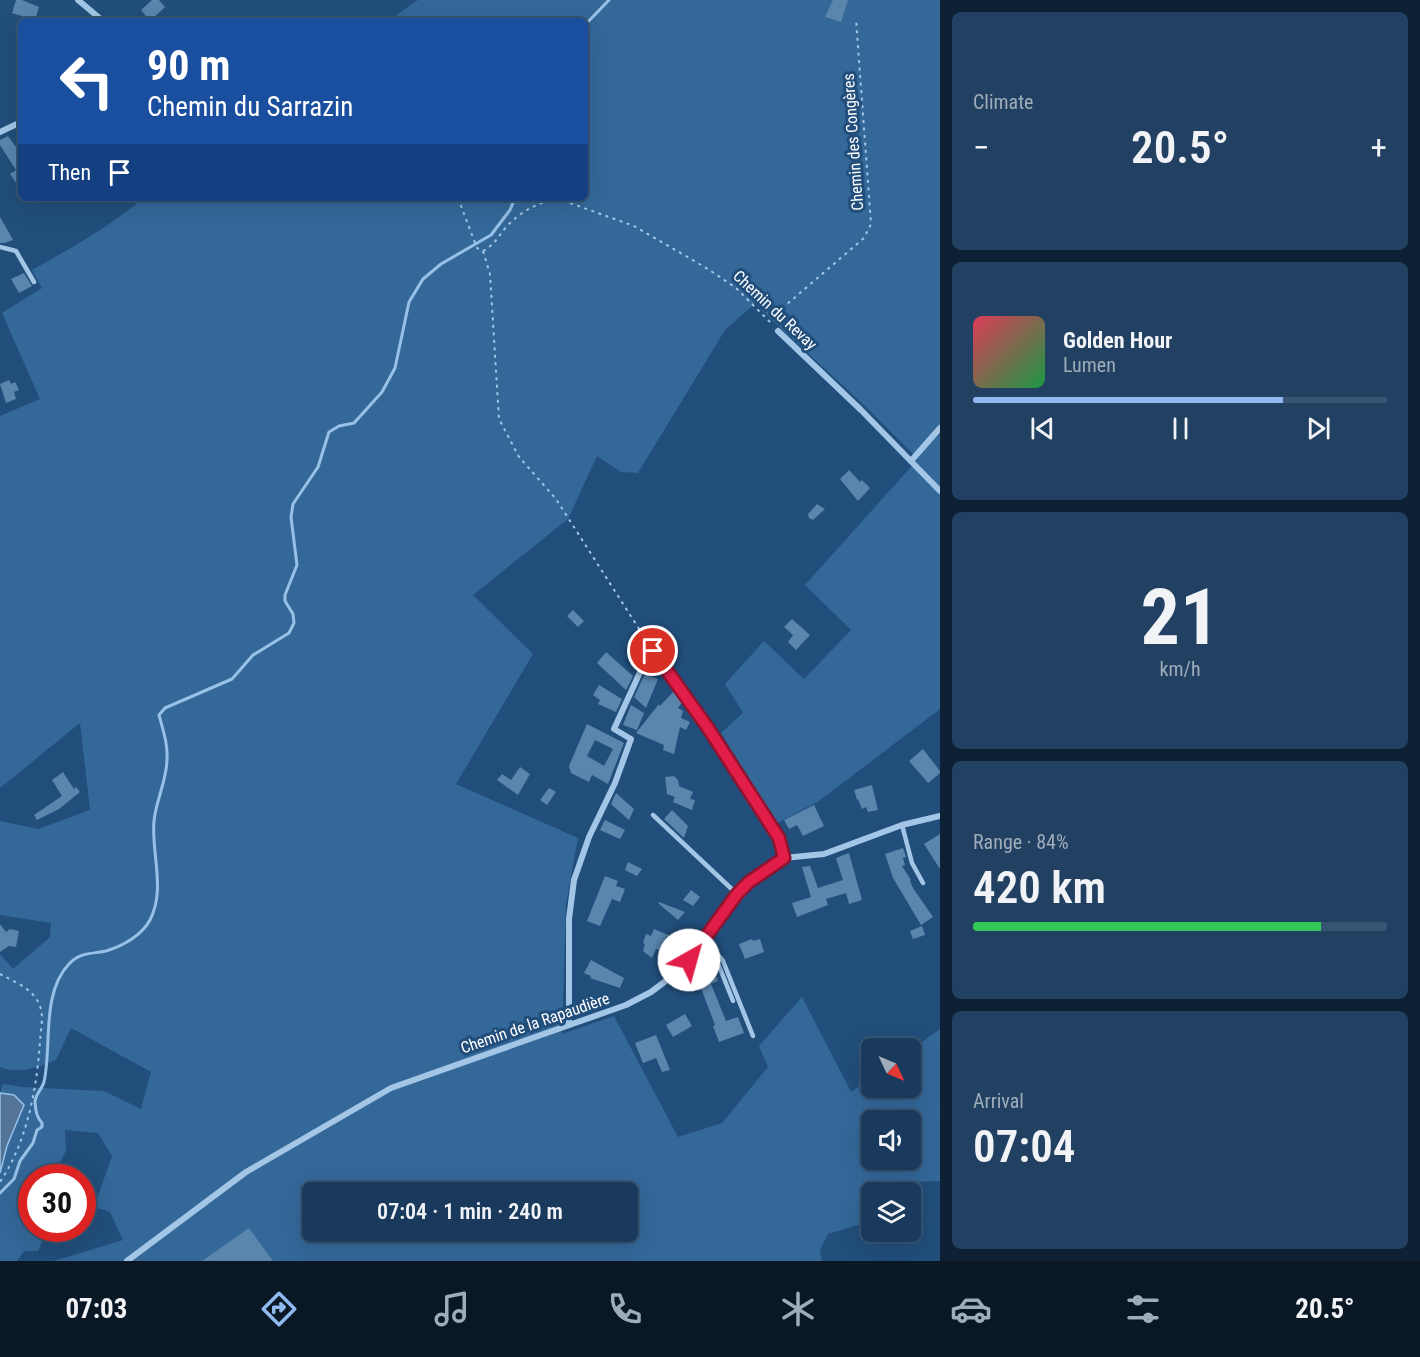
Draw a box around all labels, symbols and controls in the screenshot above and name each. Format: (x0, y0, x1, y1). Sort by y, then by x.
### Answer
text: 90 m (147, 41, 230, 90)
icon: left (48, 42, 126, 120)
street label: Chemin des Congères (839, 73, 867, 211)
text: Climate (973, 90, 1033, 114)
text: Chemin du Sarrazin (147, 91, 353, 123)
text: 20.5° (1131, 121, 1229, 174)
text: − (973, 128, 990, 167)
text: + (1371, 128, 1387, 167)
icon: arrive (103, 156, 136, 189)
text: Then (48, 160, 91, 185)
street label: Chemin du Revay (729, 266, 821, 354)
text: Golden Hour (1063, 328, 1172, 353)
text: Lumen (1063, 353, 1116, 377)
icon: previous (1026, 412, 1059, 445)
icon: pause (1164, 412, 1197, 445)
icon: next (1302, 412, 1335, 445)
text: 21 (1141, 572, 1219, 663)
pin (627, 625, 678, 676)
icon: arrive (636, 634, 669, 667)
text: km/h (1159, 657, 1201, 681)
text: Range · 84% (973, 830, 1069, 854)
text: 420 km (973, 861, 1106, 914)
position arrow (657, 928, 721, 992)
street label: Chemin de la Rapaudière (458, 989, 612, 1057)
north arrow (861, 1038, 921, 1098)
map controls (861, 1038, 921, 1242)
text: Arrival (973, 1089, 1024, 1113)
button: sound (861, 1110, 921, 1170)
text: 07:04 (973, 1120, 1075, 1173)
speed limit sign: 30 (18, 1164, 96, 1242)
button: layers (861, 1182, 921, 1242)
text: 07:04 · 1 min · 240 m (377, 1199, 563, 1224)
icon: directions (258, 1288, 300, 1330)
icon: music (431, 1288, 473, 1330)
icon: phone (604, 1288, 646, 1330)
icon: climate (777, 1288, 819, 1330)
icon: car (950, 1288, 992, 1330)
icon: filters (1122, 1288, 1164, 1330)
text: 07:03 (65, 1293, 127, 1325)
text: 20.5° (1295, 1293, 1355, 1325)

